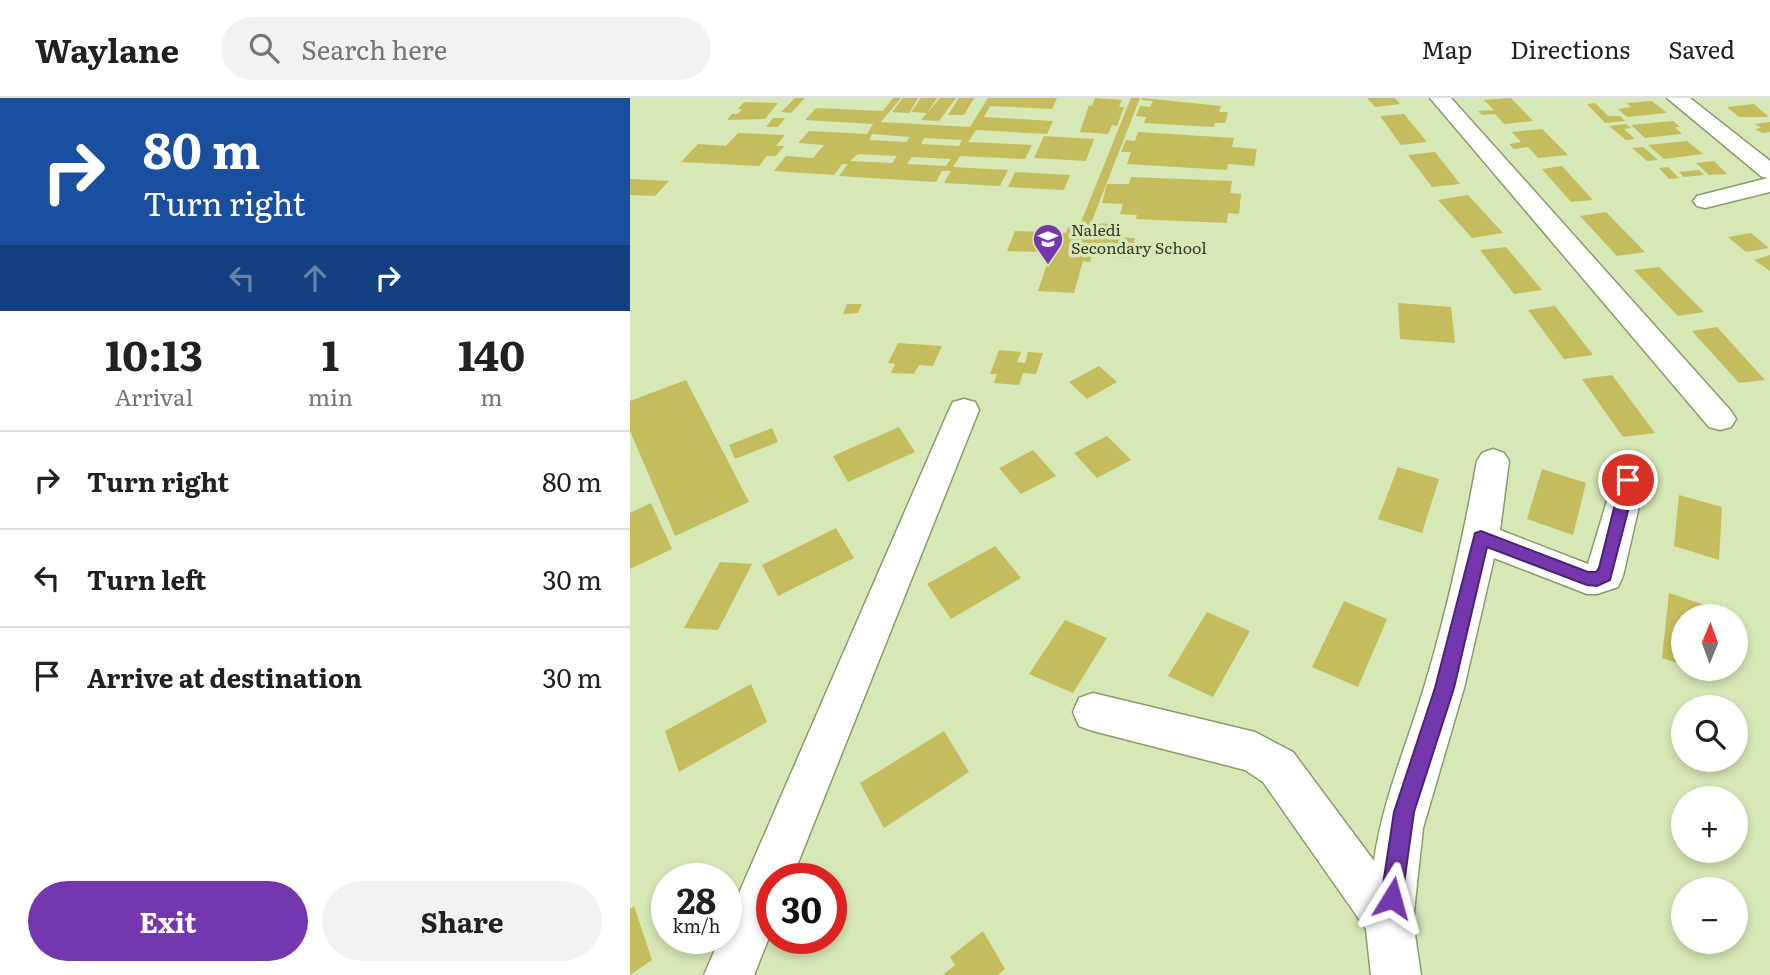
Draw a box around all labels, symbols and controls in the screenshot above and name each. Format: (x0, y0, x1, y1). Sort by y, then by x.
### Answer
search box (221, 17, 711, 80)
text: Waylane (35, 24, 179, 73)
icon: search (245, 29, 283, 67)
text: Search here (301, 29, 447, 68)
text: Map (1421, 31, 1472, 66)
text: Directions (1510, 31, 1630, 66)
text: Saved (1668, 31, 1735, 66)
text: 80 m (143, 111, 261, 184)
icon: right (28, 126, 119, 217)
text: Turn right (143, 178, 305, 226)
place label: Naledi Secondary School (1071, 217, 1207, 259)
school or university icon: Naledi Secondary School (1031, 222, 1065, 266)
icon: left (223, 259, 261, 297)
icon: ahead (296, 259, 334, 297)
icon: right (369, 259, 407, 297)
text: 10:13 (105, 322, 203, 384)
text: 1 (322, 322, 339, 384)
text: 140 (458, 322, 525, 384)
text: Arrival (115, 379, 193, 413)
text: min (308, 379, 353, 413)
text: m (480, 379, 503, 413)
pin (1598, 450, 1658, 510)
icon: right (28, 461, 66, 499)
text: Turn right (87, 461, 229, 500)
text: 80 m (542, 461, 602, 500)
icon: arrive (1609, 461, 1647, 499)
icon: left (28, 559, 66, 597)
text: Turn left (87, 559, 206, 598)
text: 30 m (542, 559, 602, 598)
north arrow (1671, 604, 1748, 681)
map controls (1671, 604, 1748, 954)
icon: arrive (28, 657, 66, 695)
text: Arrive at destination (87, 657, 362, 696)
text: 30 m (542, 657, 602, 696)
button: search (1671, 695, 1748, 772)
button: + (1671, 786, 1748, 863)
position arrow (1355, 861, 1429, 935)
speed limit sign: 30 (756, 863, 847, 954)
text: 28 (677, 873, 716, 925)
button: − (1671, 877, 1748, 954)
button: Exit (28, 881, 308, 961)
button: Share (322, 881, 602, 961)
text: km/h (673, 912, 720, 939)

